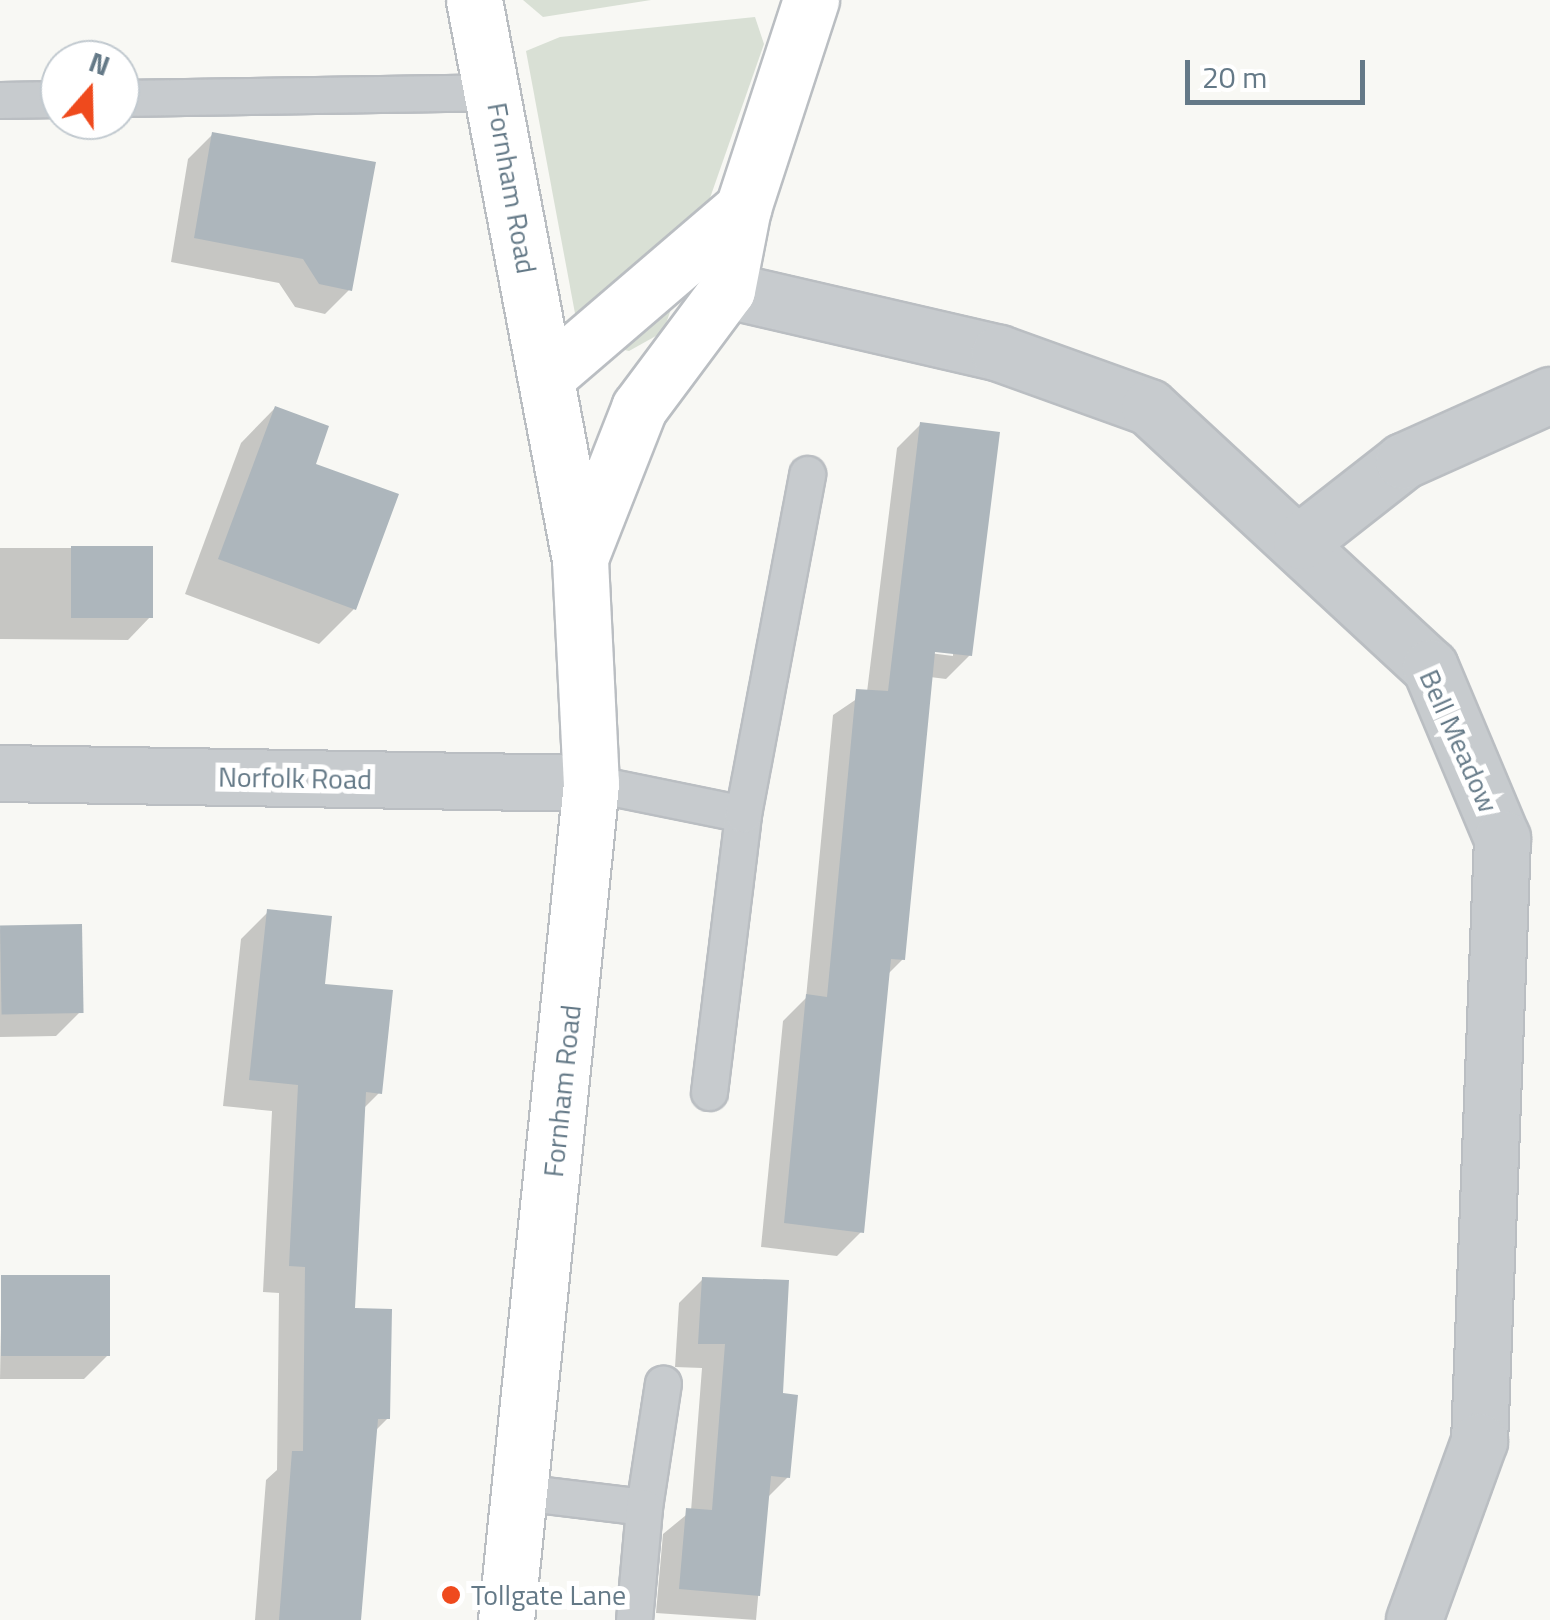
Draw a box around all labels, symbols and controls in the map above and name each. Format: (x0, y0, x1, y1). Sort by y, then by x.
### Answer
north arrow (40, 40, 140, 140)
text: N (83, 40, 116, 87)
scale bar (1190, 40, 1370, 102)
text: 20 m (1202, 54, 1267, 100)
street label: Fornham Road (480, 100, 544, 276)
street label: Bell Meadow (1413, 664, 1505, 818)
street label: Norfolk Road (218, 760, 372, 796)
street label: Fornham Road (536, 1003, 588, 1179)
place label: Tollgate Lane (471, 1578, 626, 1612)
marker: Tollgate Lane (440, 1584, 462, 1606)

